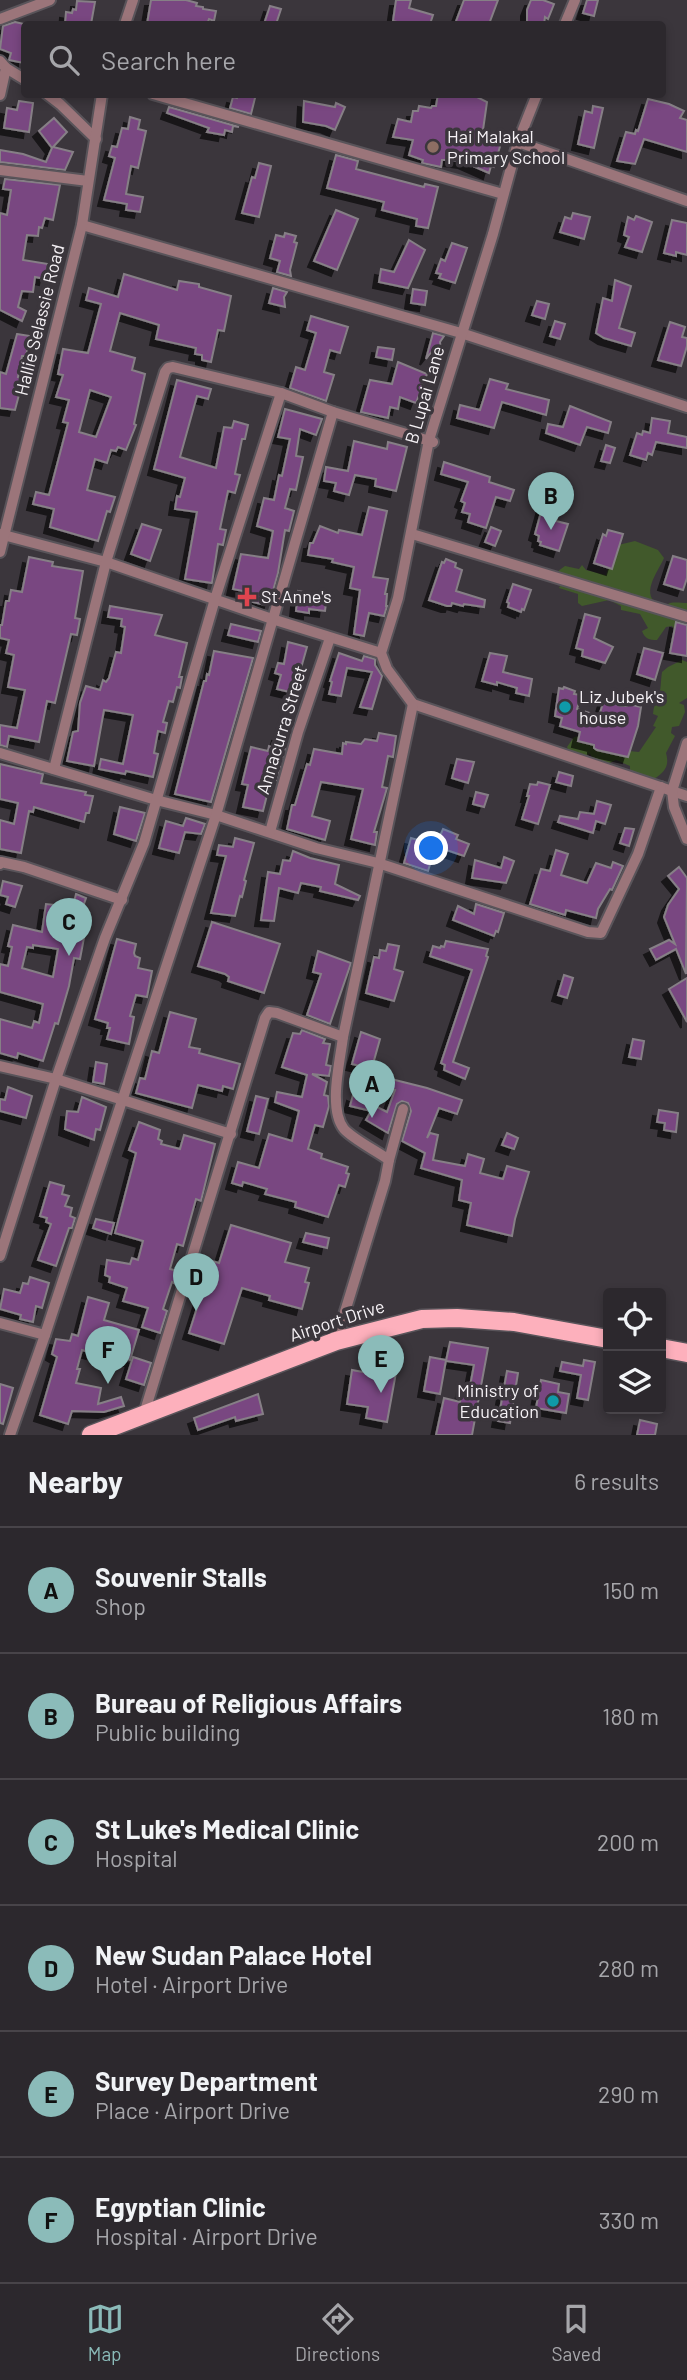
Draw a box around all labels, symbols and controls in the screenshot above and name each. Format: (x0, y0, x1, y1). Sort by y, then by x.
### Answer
search box (21, 21, 666, 98)
icon: search (45, 41, 83, 79)
text: Search here (101, 44, 236, 75)
place label: Hai Malakal Primary School (447, 125, 565, 168)
marker: Hai Malakal Primary School (425, 139, 441, 155)
street label: Hallie Selassie Road (10, 242, 68, 398)
street label: B Lupai Lane (400, 343, 448, 446)
pin: B (528, 472, 574, 530)
place label: St Anne's (261, 585, 332, 607)
marker: St Anne's (239, 589, 255, 605)
street label: Annacurra Street (251, 663, 311, 797)
place label: Liz Jubek's house (579, 685, 664, 728)
marker: Liz Jubek's house (557, 699, 573, 715)
your location (414, 831, 448, 865)
pin: C (46, 898, 92, 956)
pin: A (349, 1060, 395, 1118)
pin: D (173, 1253, 219, 1311)
map controls (603, 1288, 666, 1414)
button: locate (603, 1288, 666, 1351)
street label: Airport Drive (286, 1294, 387, 1346)
pin: F (85, 1326, 131, 1384)
pin: E (358, 1335, 404, 1393)
button: layers (603, 1351, 666, 1414)
place label: Ministry of Education (457, 1379, 539, 1422)
marker: Ministry of Education (545, 1393, 561, 1409)
text: Nearby (28, 1463, 123, 1499)
text: 6 results (574, 1467, 659, 1495)
text: Souvenir Stalls (95, 1561, 267, 1592)
text: A (43, 1576, 59, 1604)
text: 150 m (603, 1576, 659, 1604)
text: Shop (95, 1592, 146, 1620)
text: Bureau of Religious Affairs (95, 1687, 402, 1718)
text: B (44, 1702, 58, 1730)
text: 180 m (602, 1702, 659, 1730)
text: Public building (95, 1718, 240, 1746)
text: St Luke's Medical Clinic (95, 1813, 359, 1844)
text: C (44, 1828, 58, 1856)
text: 200 m (597, 1828, 659, 1856)
text: Hospital (95, 1844, 178, 1872)
text: New Sudan Palace Hotel (95, 1939, 372, 1970)
text: D (44, 1954, 58, 1982)
text: 280 m (598, 1954, 659, 1982)
text: Hotel · Airport Drive (95, 1970, 288, 1998)
text: Survey Department (95, 2065, 318, 2096)
text: E (44, 2080, 58, 2108)
text: 290 m (598, 2080, 659, 2108)
text: Place · Airport Drive (95, 2096, 290, 2124)
text: Egyptian Clinic (95, 2191, 266, 2222)
text: F (45, 2206, 57, 2234)
text: 330 m (599, 2206, 659, 2234)
text: Hospital · Airport Drive (95, 2222, 318, 2250)
tab: Map (86, 2300, 124, 2365)
tab: Directions (295, 2300, 380, 2365)
tab: Saved (551, 2300, 601, 2365)

